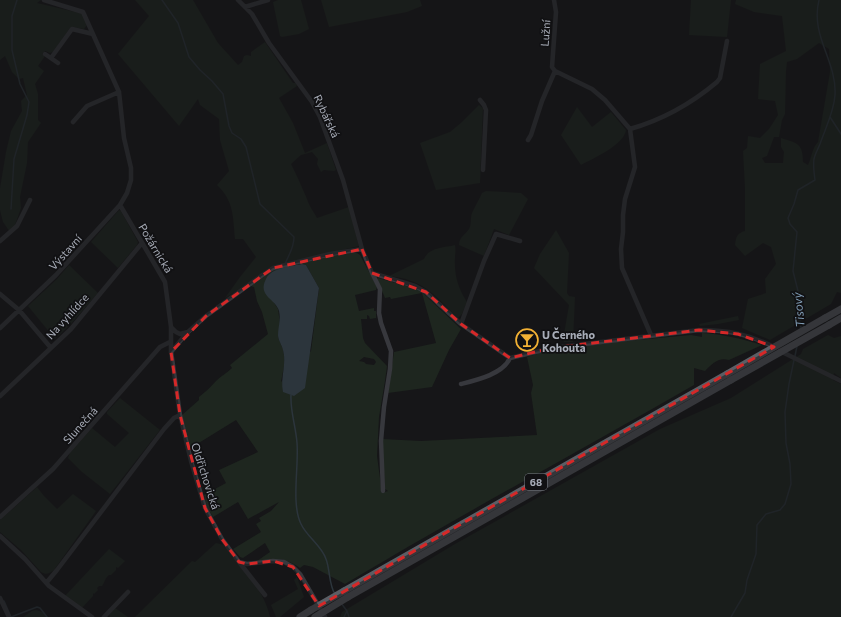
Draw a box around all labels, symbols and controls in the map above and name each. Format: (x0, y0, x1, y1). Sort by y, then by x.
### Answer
street label: Lužní (538, 18, 553, 47)
street label: Rybářská (311, 92, 343, 140)
street label: Požárnická (136, 221, 176, 275)
street label: Výstavní (46, 231, 85, 272)
street label: Na vyhlídce (43, 290, 91, 342)
water label: Tisový (789, 291, 807, 328)
bar icon: U Černého Kohouta (514, 327, 540, 353)
place label: U Černého Kohouta (542, 327, 595, 354)
street label: Slunečná (60, 404, 100, 446)
street label: Oldřichovická (189, 441, 223, 511)
road number: 68 (525, 474, 547, 490)

